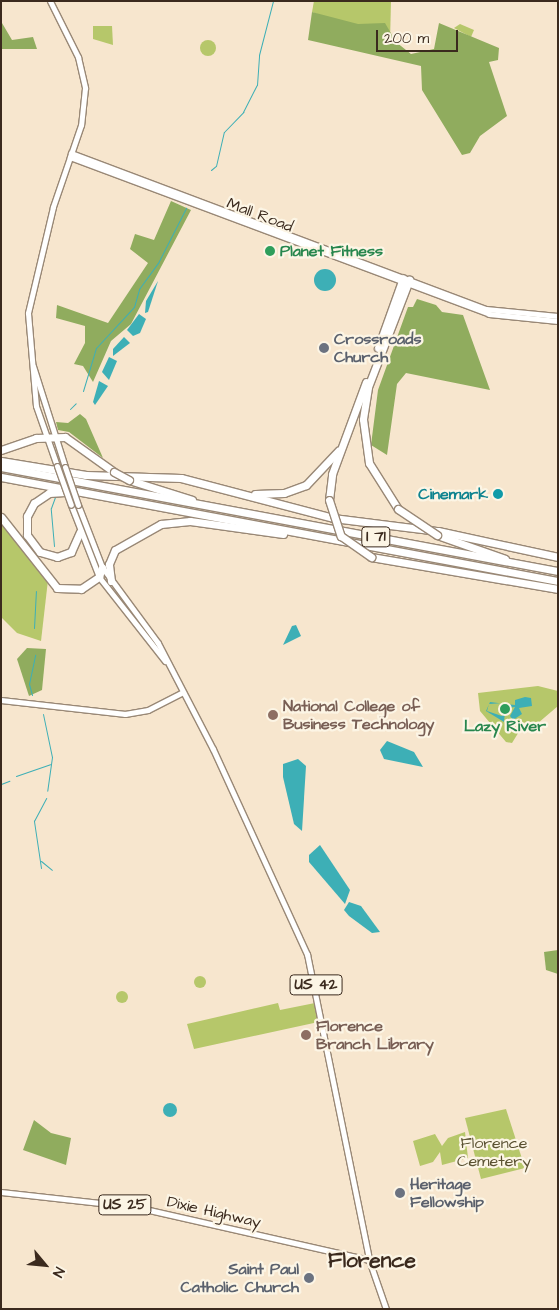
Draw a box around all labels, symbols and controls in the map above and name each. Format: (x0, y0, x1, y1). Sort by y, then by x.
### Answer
scale bar (379, 20, 462, 52)
text: 200 m (384, 28, 429, 49)
street label: Mall Road (224, 194, 296, 236)
place label: Planet Fitness (280, 241, 383, 261)
marker: Planet Fitness (264, 245, 276, 257)
place label: Crossroads Church (334, 329, 421, 367)
marker: Crossroads Church (318, 342, 330, 354)
place label: Cinemark (418, 484, 488, 504)
marker: Cinemark (492, 488, 504, 500)
road number: I 71 (361, 524, 391, 550)
place label: National College of Business Technology (283, 696, 434, 734)
marker: Lazy River (499, 703, 511, 715)
marker: National College of Business Technology (267, 709, 279, 721)
place label: Lazy River (464, 716, 546, 736)
road number: US 42 (288, 972, 344, 998)
place label: Florence Branch Library (316, 1016, 434, 1054)
marker: Florence Branch Library (300, 1029, 312, 1041)
park label: Florence Cemetery (457, 1133, 531, 1171)
place label: Heritage Fellowship (410, 1174, 484, 1212)
marker: Heritage Fellowship (394, 1187, 406, 1199)
road number: US 25 (98, 1192, 152, 1218)
street label: Dixie Highway (165, 1192, 263, 1232)
north arrow (20, 1240, 70, 1290)
district label: Florence (328, 1248, 416, 1274)
place label: Saint Paul Catholic Church (180, 1259, 299, 1297)
text: N (47, 1263, 69, 1281)
marker: Saint Paul Catholic Church (303, 1272, 315, 1284)

